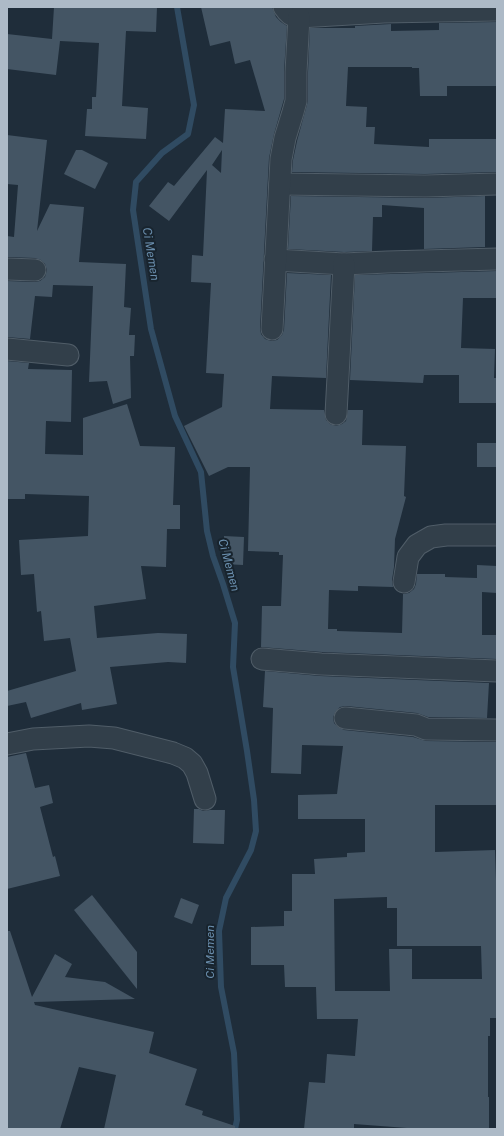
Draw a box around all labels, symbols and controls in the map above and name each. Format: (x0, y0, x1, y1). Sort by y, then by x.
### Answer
water label: Ci Memen (140, 226, 162, 282)
water label: Ci Memen (215, 537, 243, 593)
water label: Ci Memen (203, 925, 217, 979)

